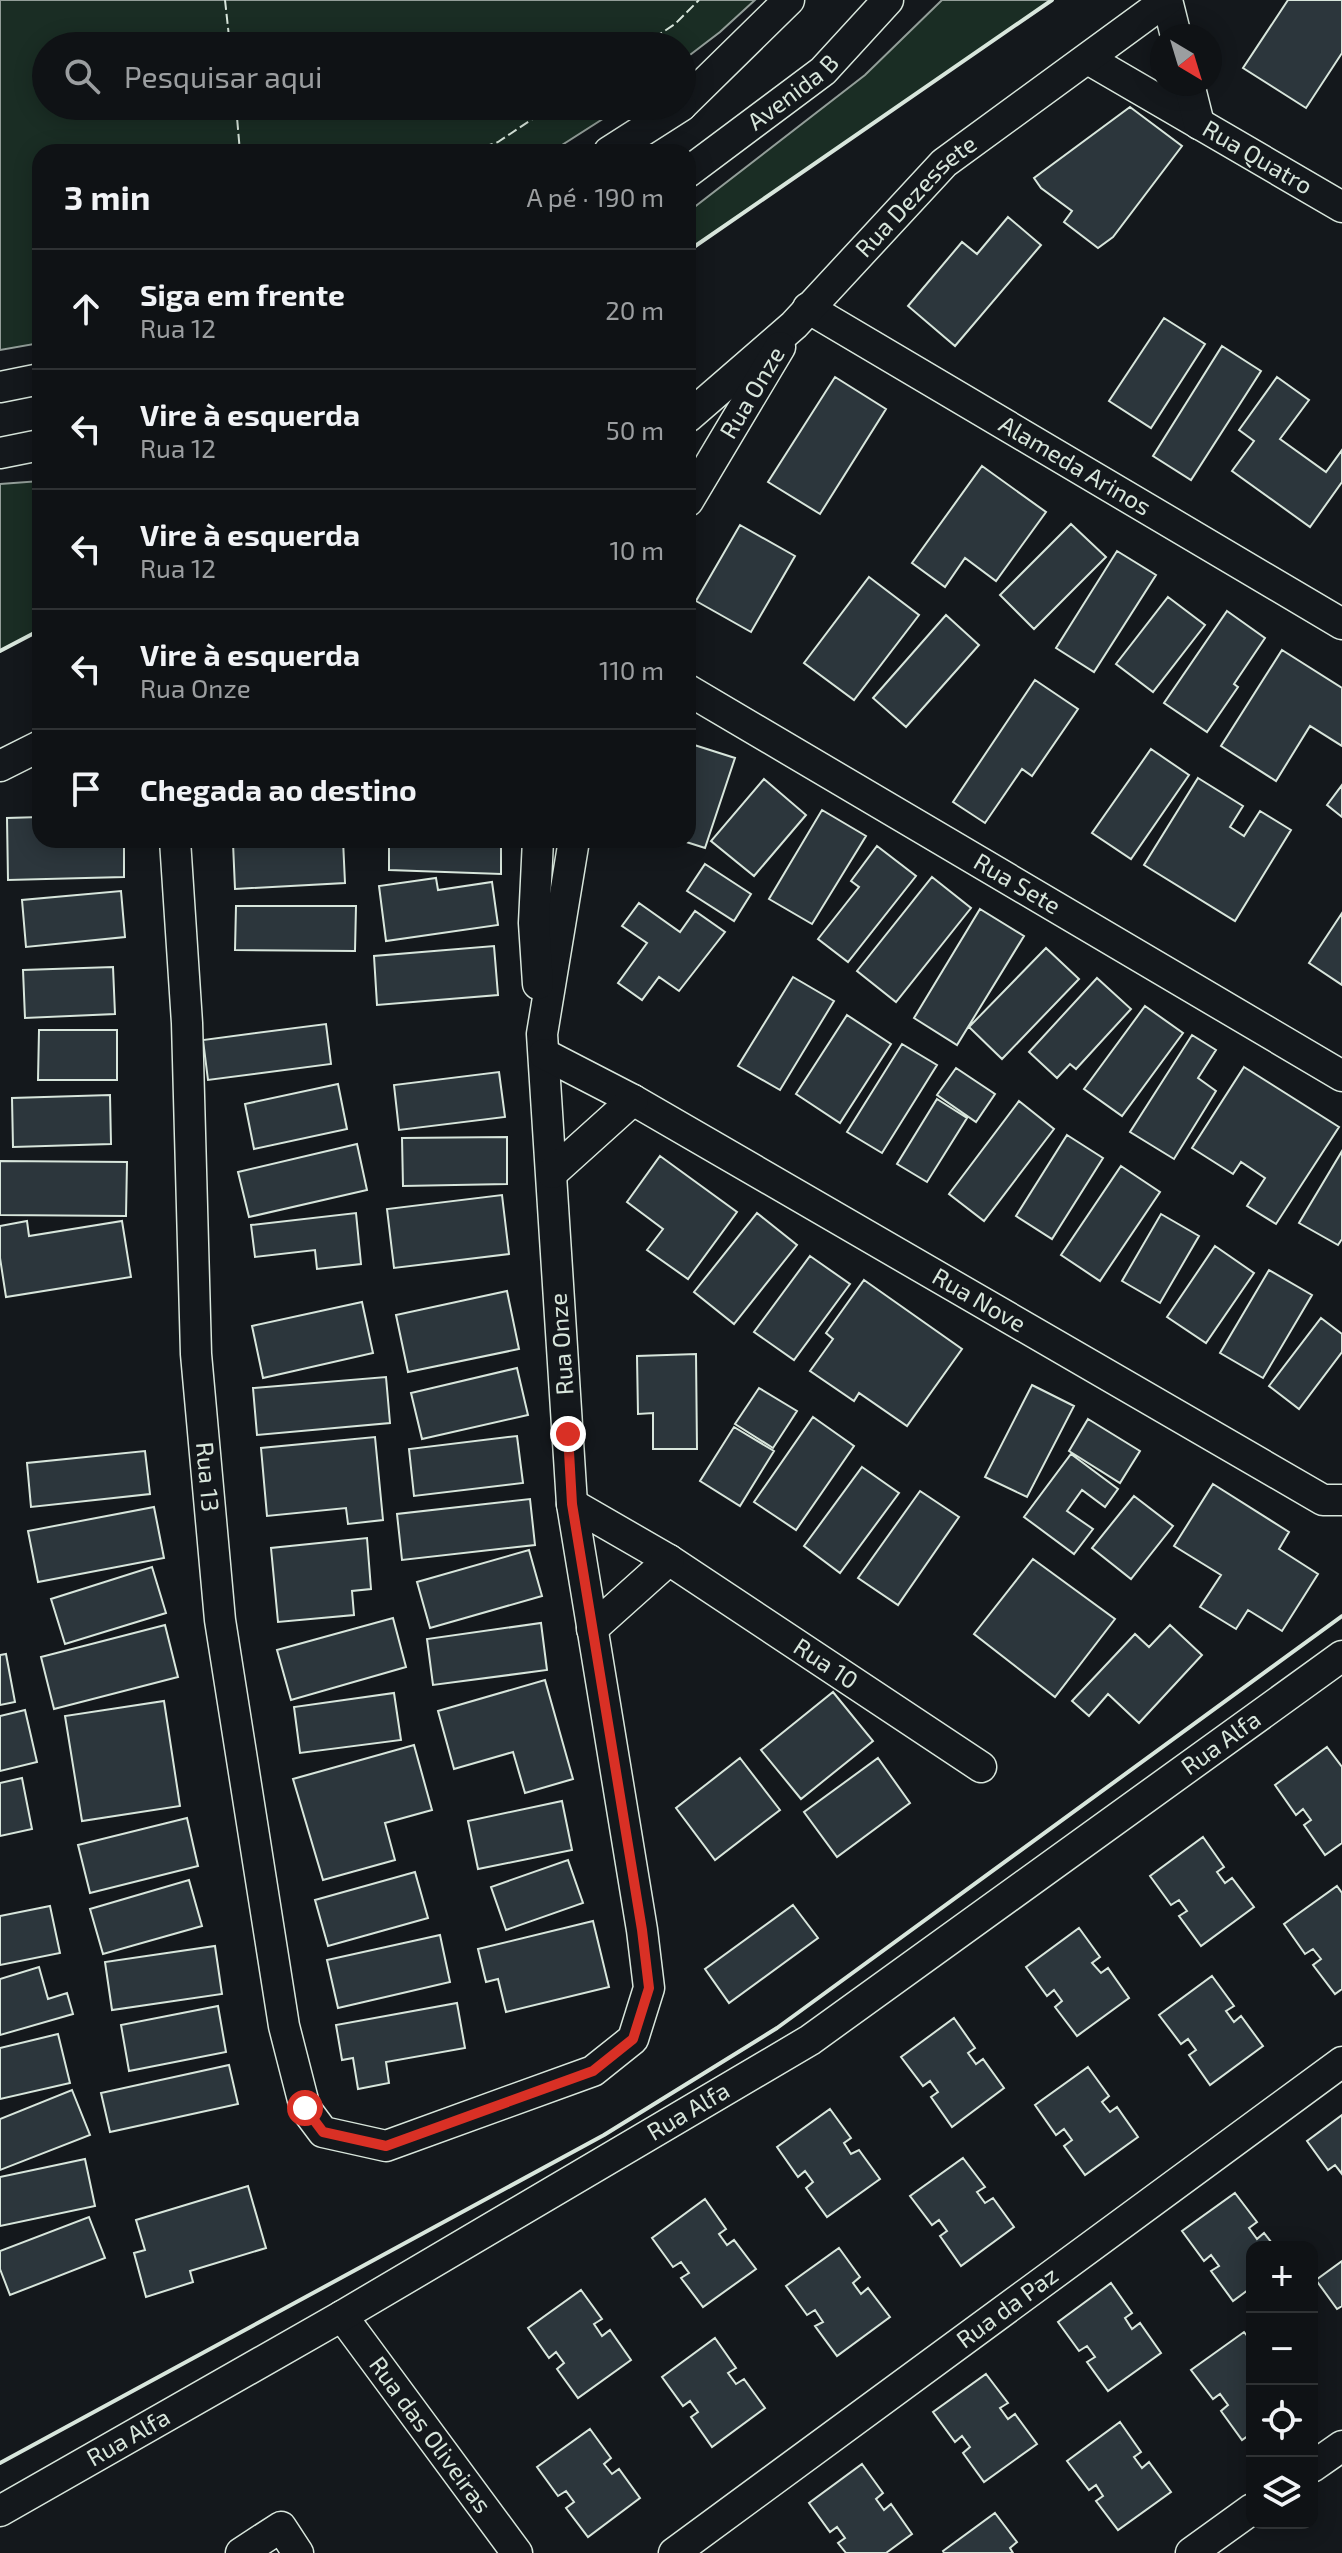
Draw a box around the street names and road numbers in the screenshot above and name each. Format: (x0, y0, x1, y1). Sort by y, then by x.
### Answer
street label: Avenida B (741, 48, 844, 135)
street label: Rua Quatro (1198, 113, 1318, 200)
street label: Rua Dezessete (848, 128, 982, 262)
street label: Rua Onze (713, 341, 790, 443)
street label: Alameda Arinos (994, 409, 1157, 521)
street label: Rua Sete (969, 846, 1066, 920)
street label: Rua Nove (928, 1261, 1031, 1338)
street label: Rua Onze (542, 1292, 579, 1396)
street label: Rua 13 (191, 1441, 226, 1513)
street label: Rua 10 (789, 1631, 864, 1694)
street label: Rua Alfa (1175, 1704, 1266, 1780)
street label: Rua Alfa (641, 2075, 734, 2146)
street label: Rua da Paz (950, 2260, 1063, 2353)
street label: Rua das Oliveiras (364, 2350, 498, 2518)
street label: Rua Alfa (81, 2401, 174, 2471)

